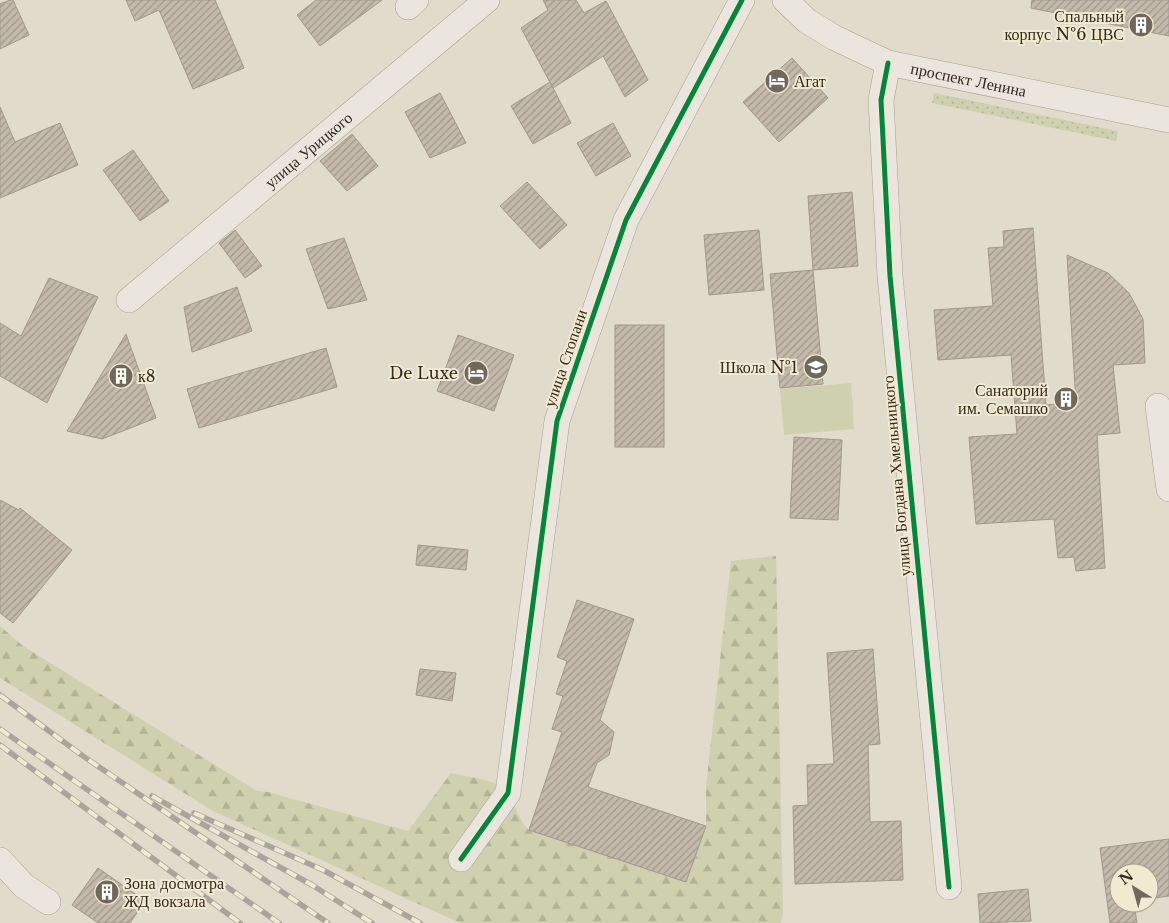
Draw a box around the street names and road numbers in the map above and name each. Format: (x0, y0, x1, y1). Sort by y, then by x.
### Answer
street label: проспект Ленина (909, 58, 1028, 101)
street label: улица Урицкого (260, 107, 356, 192)
street label: улица Стопани (539, 306, 591, 410)
street label: улица Богдана Хмельницкого (877, 375, 915, 577)

